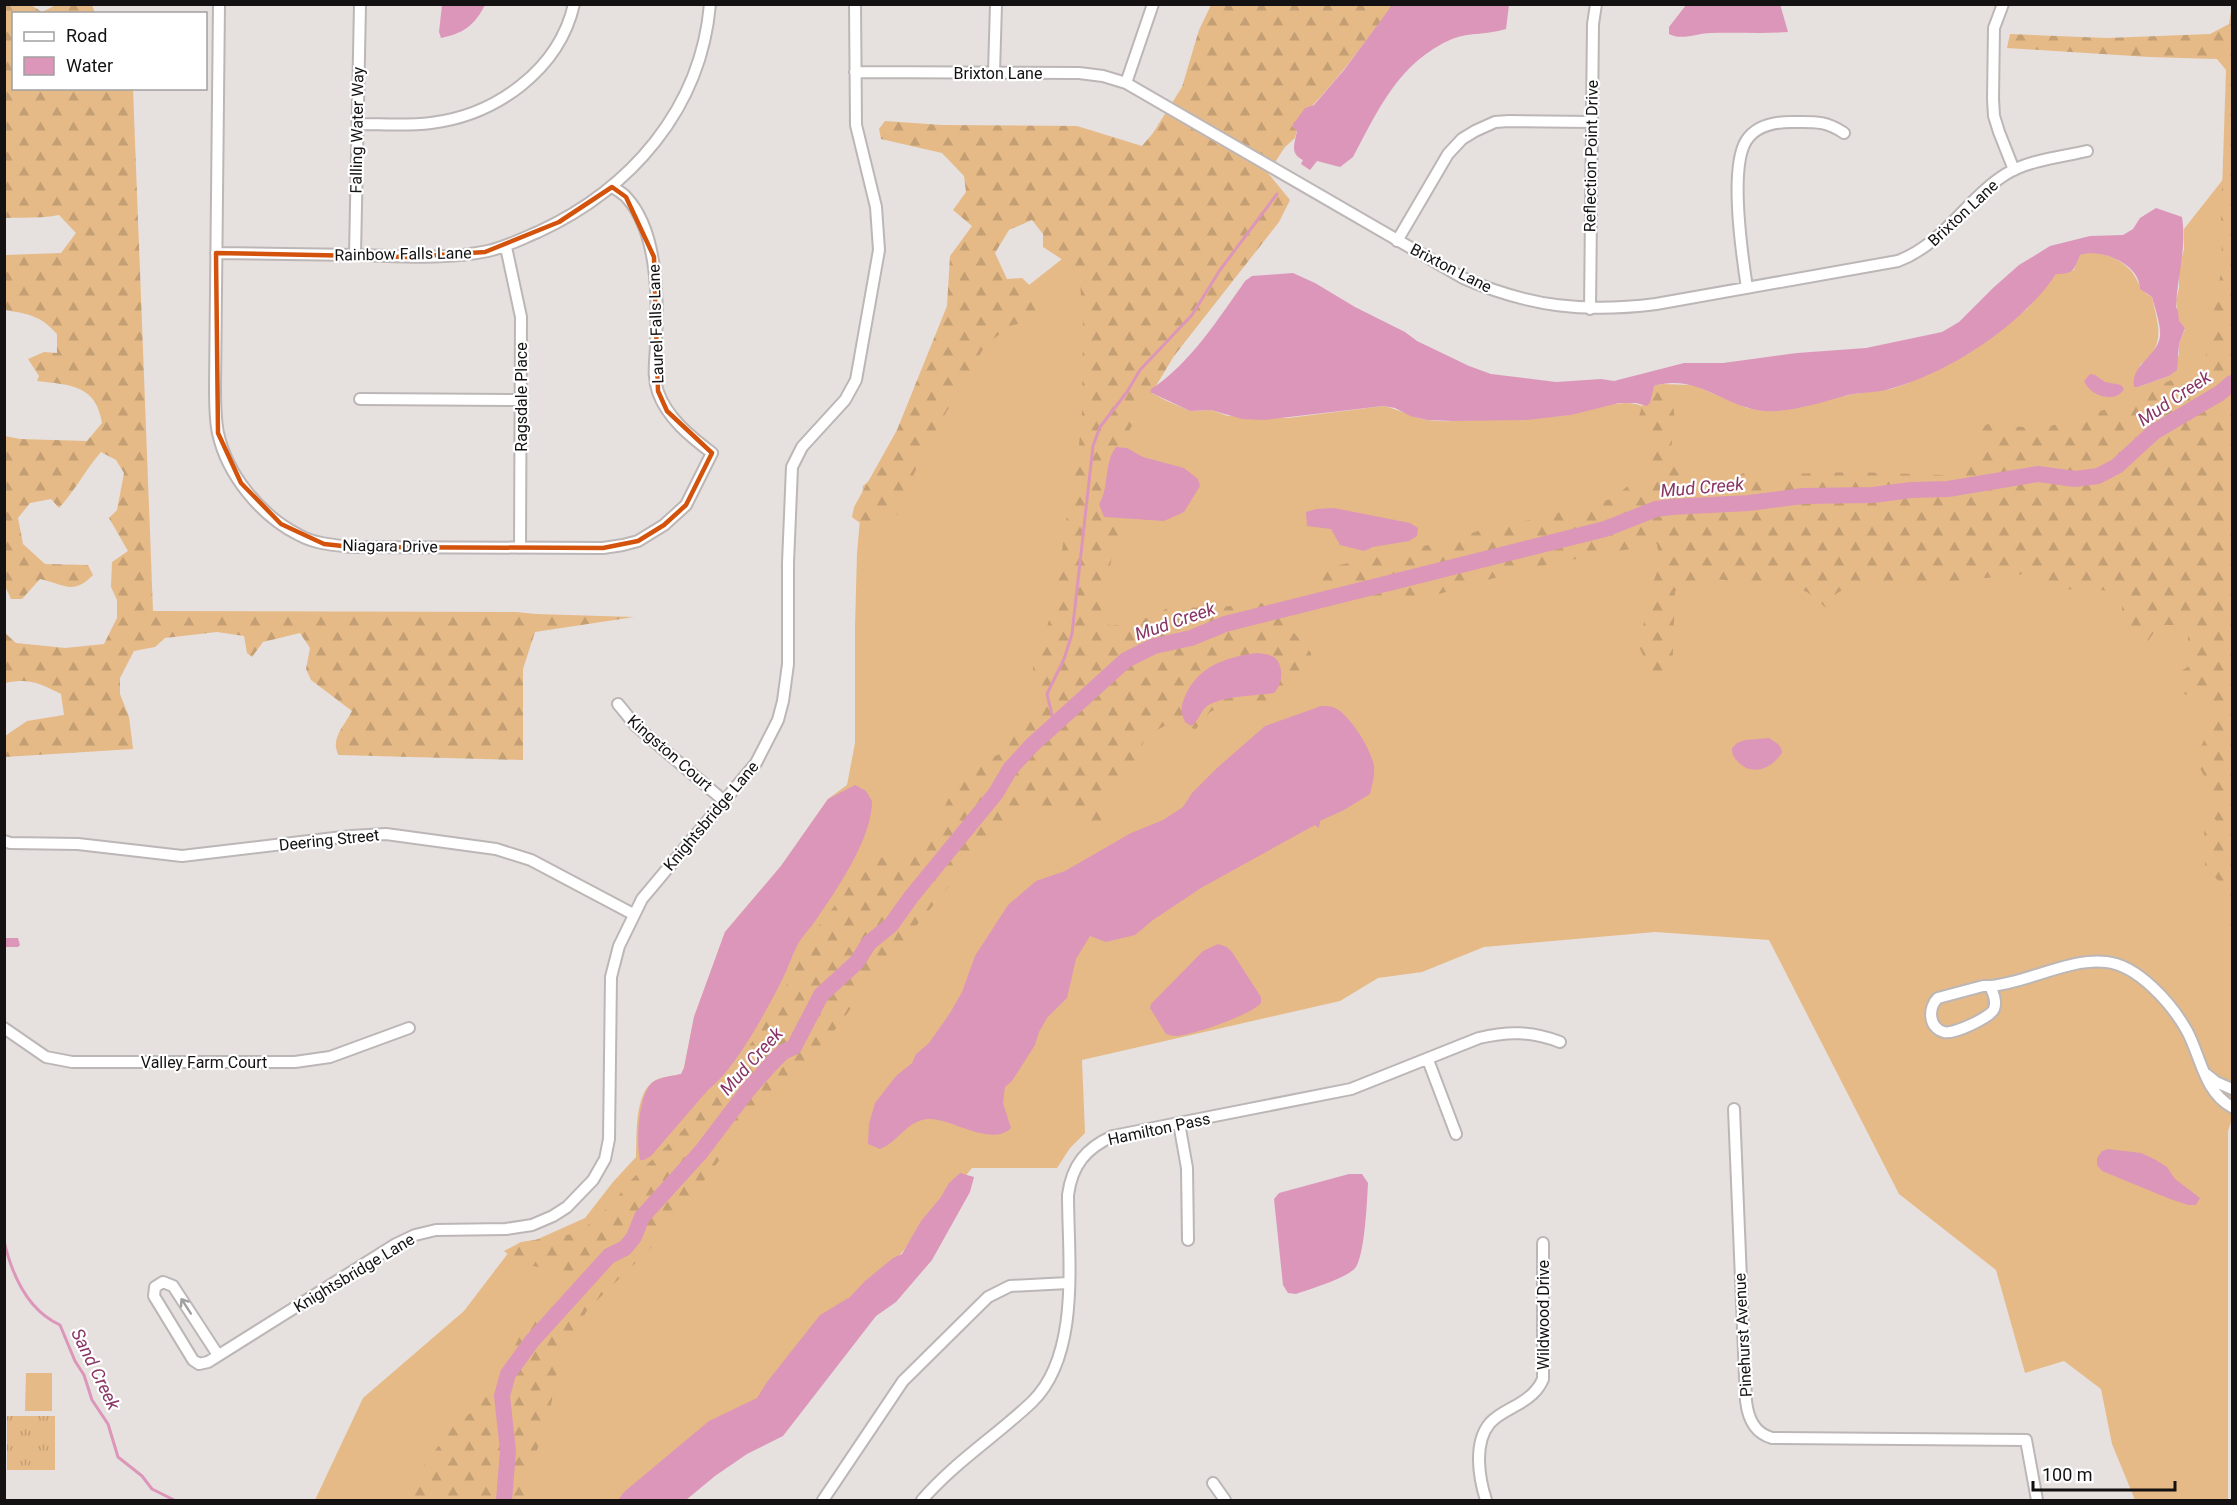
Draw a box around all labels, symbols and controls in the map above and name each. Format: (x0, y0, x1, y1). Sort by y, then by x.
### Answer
legend (12, 12, 207, 90)
text: Road (66, 25, 107, 46)
text: Water (66, 55, 113, 76)
street label: Brixton Lane (954, 64, 1042, 83)
street label: Falling Water Way (346, 66, 368, 193)
street label: Reflection Point Drive (1580, 80, 1602, 232)
street label: Brixton Lane (1924, 176, 2002, 250)
street label: Brixton Lane (1407, 239, 1495, 297)
street label: Rainbow Falls Lane (334, 243, 472, 265)
street label: Laurel Falls Lane (644, 264, 668, 384)
street label: Ragsdale Place (512, 342, 531, 452)
water label: Mud Creek (2133, 365, 2215, 430)
water label: Mud Creek (1659, 473, 1746, 501)
street label: Niagara Drive (342, 536, 438, 556)
water label: Mud Creek (1132, 597, 1219, 645)
street label: Kingston Court (624, 711, 716, 795)
street label: Knightsbridge Lane (660, 757, 762, 875)
street label: Deering Street (278, 825, 380, 855)
water label: Mud Creek (715, 1022, 788, 1099)
street label: Valley Farm Court (141, 1053, 267, 1072)
street label: Hamilton Pass (1106, 1109, 1212, 1149)
street label: Knightsbridge Lane (290, 1230, 418, 1316)
street label: Wildwood Drive (1534, 1260, 1553, 1370)
street label: Pinehurst Avenue (1730, 1273, 1756, 1397)
one-way arrow (180, 1298, 192, 1315)
water label: Sand Creek (67, 1325, 125, 1414)
scale bar (2033, 1454, 2176, 1492)
text: 100 m (2042, 1464, 2093, 1485)

